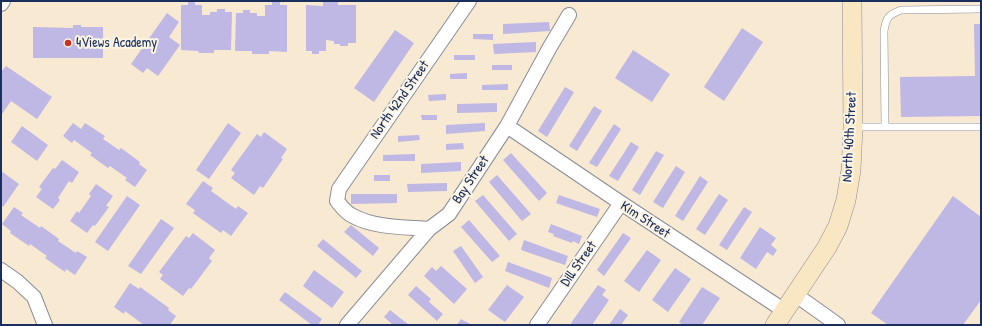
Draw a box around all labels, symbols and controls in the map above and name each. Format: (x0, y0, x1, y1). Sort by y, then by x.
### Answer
place label: 4Views Academy (76, 35, 157, 51)
marker: 4Views Academy (63, 38, 73, 48)
street label: North 42nd Street (367, 58, 433, 142)
street label: North 40th Street (839, 91, 861, 183)
street label: Bay Street (449, 153, 493, 207)
street label: Kim Street (617, 198, 673, 242)
street label: Dill Street (557, 238, 601, 290)

